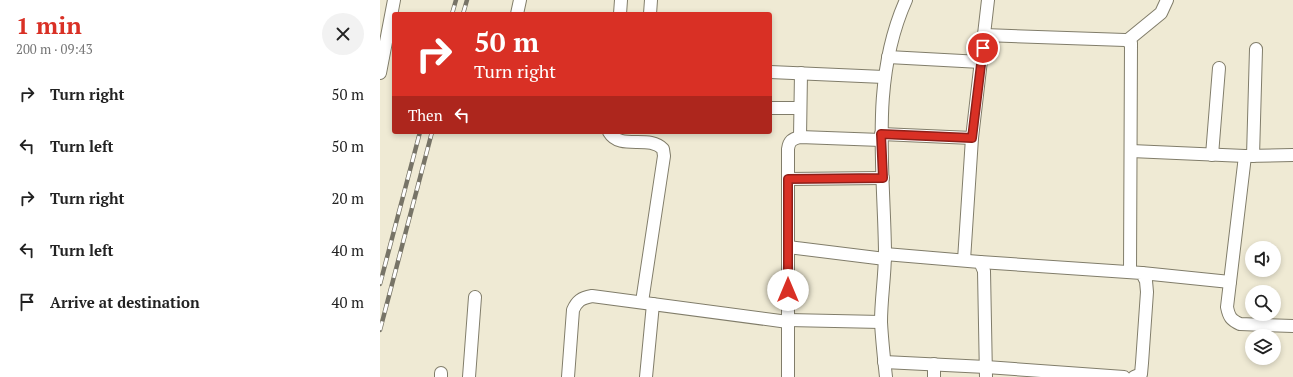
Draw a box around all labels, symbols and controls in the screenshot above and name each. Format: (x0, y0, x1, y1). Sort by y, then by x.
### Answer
text: 1 min (16, 9, 82, 41)
button: close (322, 13, 364, 55)
text: 50 m (474, 23, 539, 60)
icon: right (408, 28, 460, 80)
pin (966, 31, 1000, 65)
icon: arrive (972, 37, 994, 59)
text: 200 m · 09:43 (16, 40, 93, 58)
text: Turn right (474, 59, 556, 83)
icon: right (16, 83, 38, 105)
text: Turn right (50, 84, 125, 104)
text: 50 m (331, 84, 364, 104)
icon: left (451, 104, 473, 126)
text: Then (408, 105, 443, 125)
icon: left (16, 135, 38, 157)
text: Turn left (50, 136, 114, 156)
text: 50 m (331, 136, 364, 156)
icon: right (16, 187, 38, 209)
text: Turn right (50, 188, 125, 208)
text: 20 m (331, 188, 364, 208)
icon: left (16, 239, 38, 261)
text: Turn left (50, 240, 114, 260)
text: 40 m (331, 240, 364, 260)
map controls (1245, 241, 1281, 365)
button: sound (1245, 241, 1281, 277)
position arrow (767, 269, 809, 311)
button: search (1245, 285, 1281, 321)
icon: arrive (16, 291, 38, 313)
text: Arrive at destination (50, 292, 200, 312)
text: 40 m (331, 292, 364, 312)
button: layers (1245, 329, 1281, 365)

